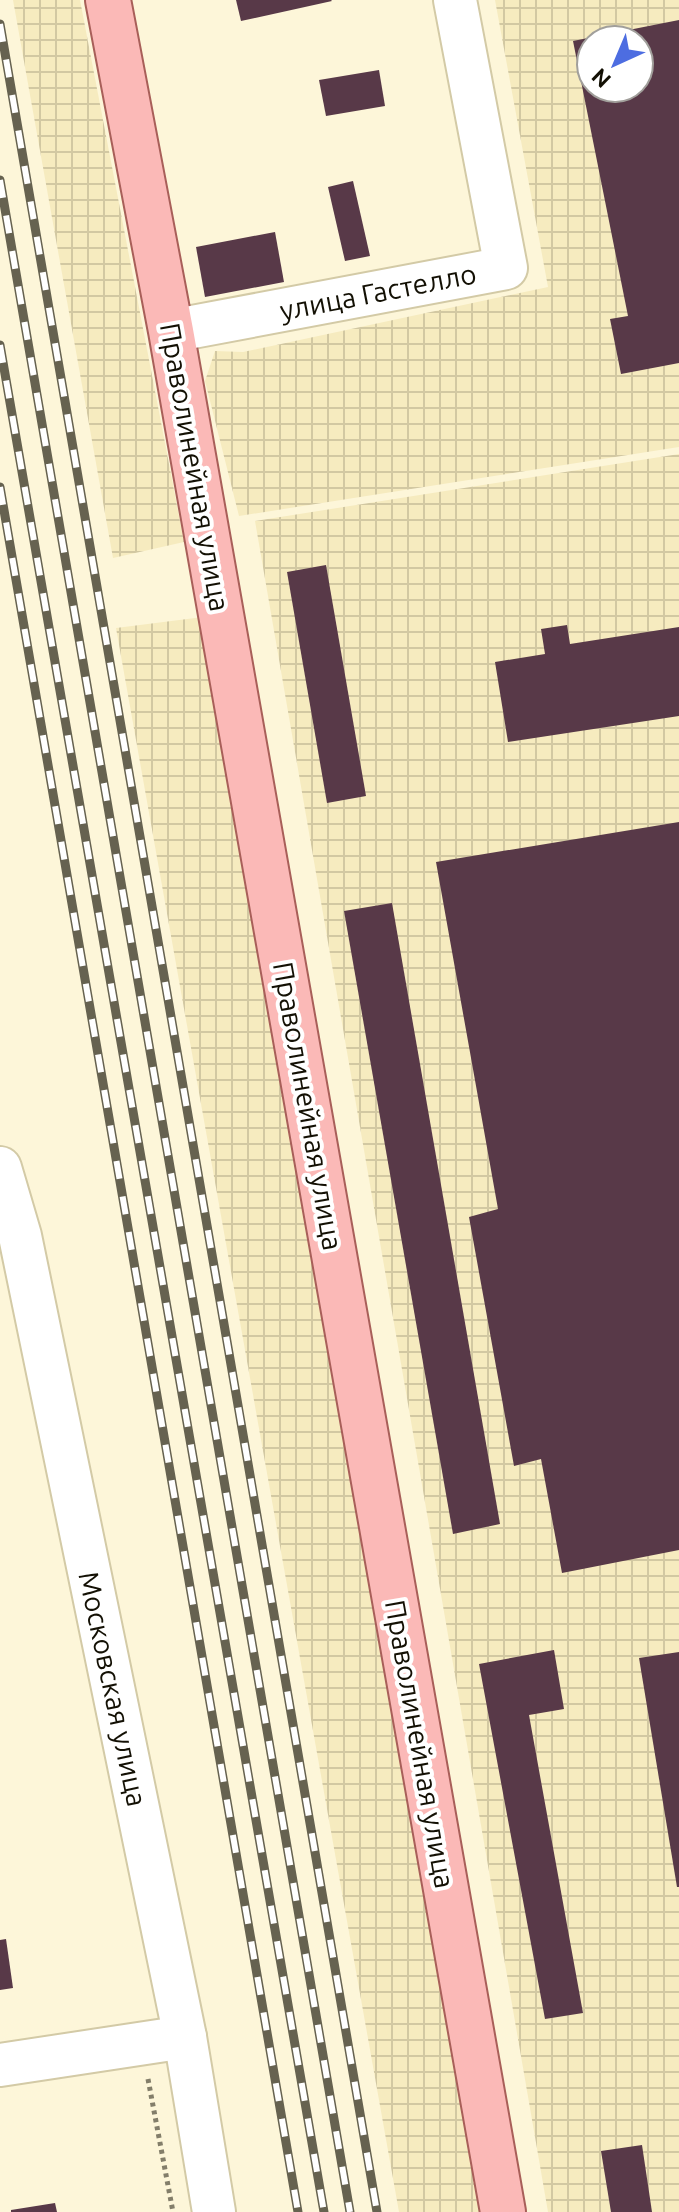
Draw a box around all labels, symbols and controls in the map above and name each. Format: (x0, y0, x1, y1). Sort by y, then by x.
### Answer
north arrow (575, 24, 655, 104)
text: N (586, 64, 615, 93)
street label: улица Гастелло (277, 257, 479, 326)
street label: Праволинейная улица (155, 320, 236, 613)
street label: Праволинейная улица (268, 959, 349, 1252)
street label: Московская улица (73, 1569, 154, 1809)
street label: Праволинейная улица (380, 1597, 461, 1890)

